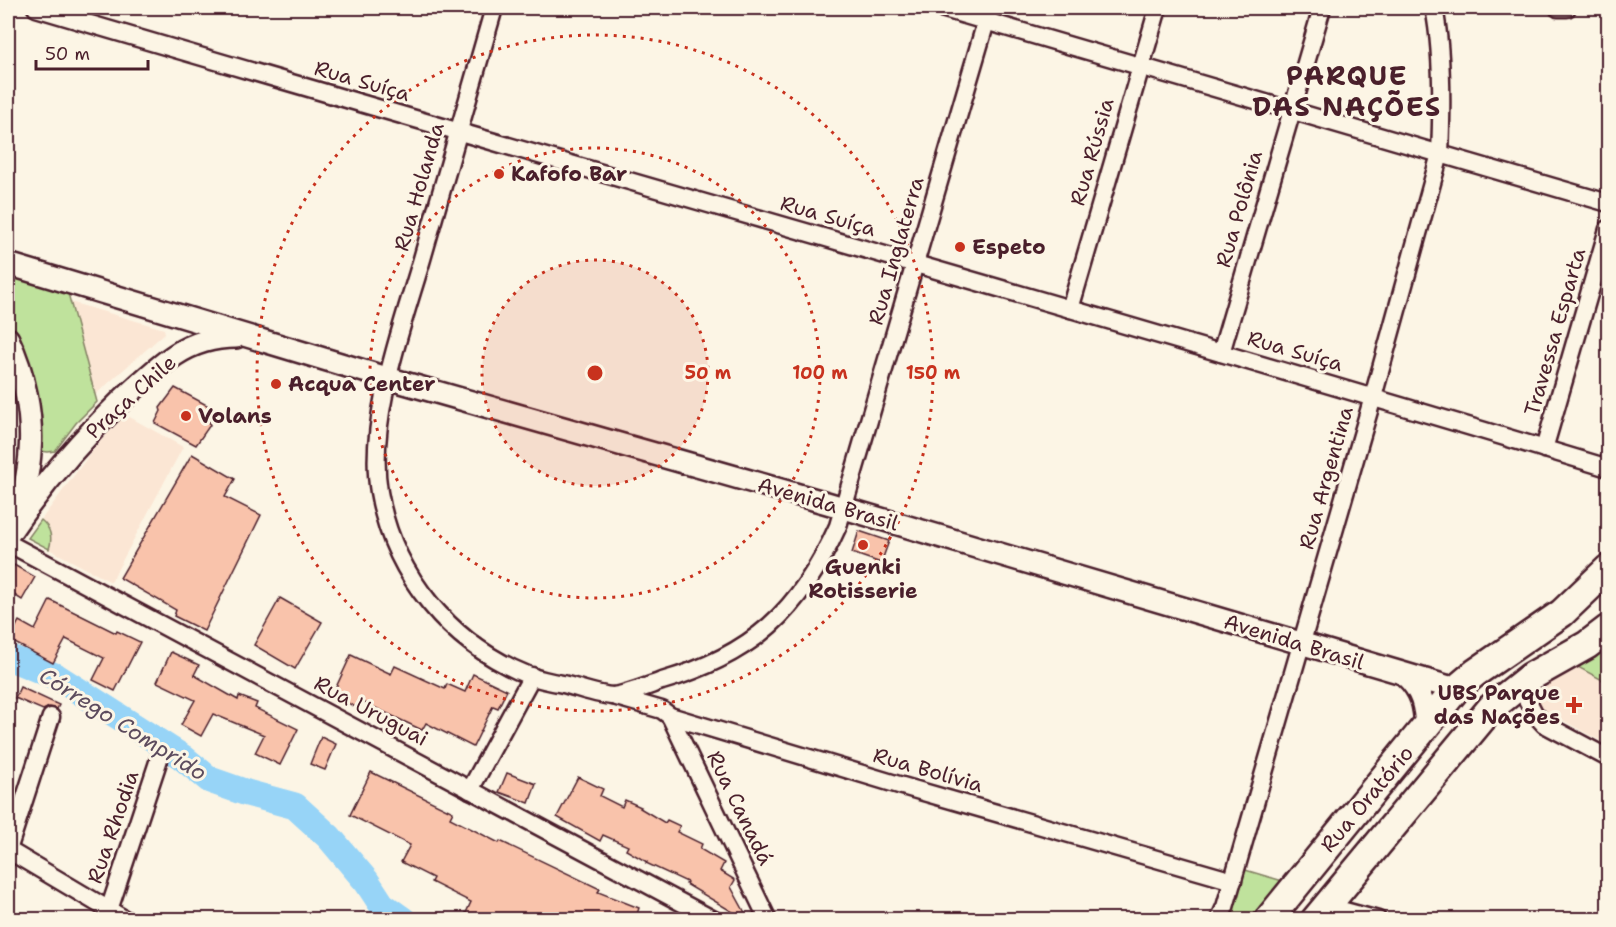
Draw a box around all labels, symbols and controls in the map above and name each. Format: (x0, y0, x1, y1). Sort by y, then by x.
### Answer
scale bar (36, 33, 148, 71)
text: 50 m (45, 42, 90, 66)
street label: Rua Suíça (311, 54, 413, 108)
district label: PARQUE DAS NAÇÕES (1252, 57, 1442, 125)
street label: Rua Rússia (1063, 95, 1121, 209)
street label: Rua Holanda (387, 119, 451, 255)
street label: Rua Polônia (1209, 147, 1269, 271)
place label: Kafofo Bar (511, 160, 627, 188)
marker: Kafofo Bar (492, 167, 506, 181)
street label: Rua Inglaterra (861, 174, 931, 328)
street label: Rua Suíça (777, 189, 879, 243)
place label: Espeto (972, 233, 1046, 261)
marker: Espeto (953, 240, 967, 254)
street label: Travessa Esparta (1518, 245, 1592, 419)
street label: Rua Suíça (1244, 324, 1346, 378)
street label: Praça Chile (80, 349, 182, 445)
text: 50 m (685, 361, 732, 385)
text: 100 m (792, 361, 848, 385)
text: 150 m (906, 361, 961, 385)
centre of rings (585, 363, 605, 383)
place label: Acqua Center (288, 370, 436, 398)
marker: Acqua Center (269, 377, 283, 391)
place label: Volans (198, 402, 272, 430)
street label: Rua Argentina (1292, 403, 1360, 553)
marker: Volans (179, 409, 193, 423)
street label: Avenida Brasil (754, 471, 902, 538)
marker: Guenki Rotisserie (856, 538, 870, 552)
place label: Guenki Rotisserie (808, 553, 918, 605)
street label: Avenida Brasil (1220, 607, 1368, 677)
water label: Córrego Comprido (34, 661, 212, 787)
street label: Rua Uruguai (309, 669, 433, 753)
place label: UBS Parque das Nações (1434, 679, 1560, 731)
marker: UBS Parque das Nações (1565, 696, 1583, 714)
street label: Rua Oratório (1314, 740, 1420, 858)
street label: Rua Bolívia (870, 741, 986, 799)
street label: Rua Canadá (700, 746, 780, 870)
street label: Rua Rhodia (81, 767, 145, 887)

